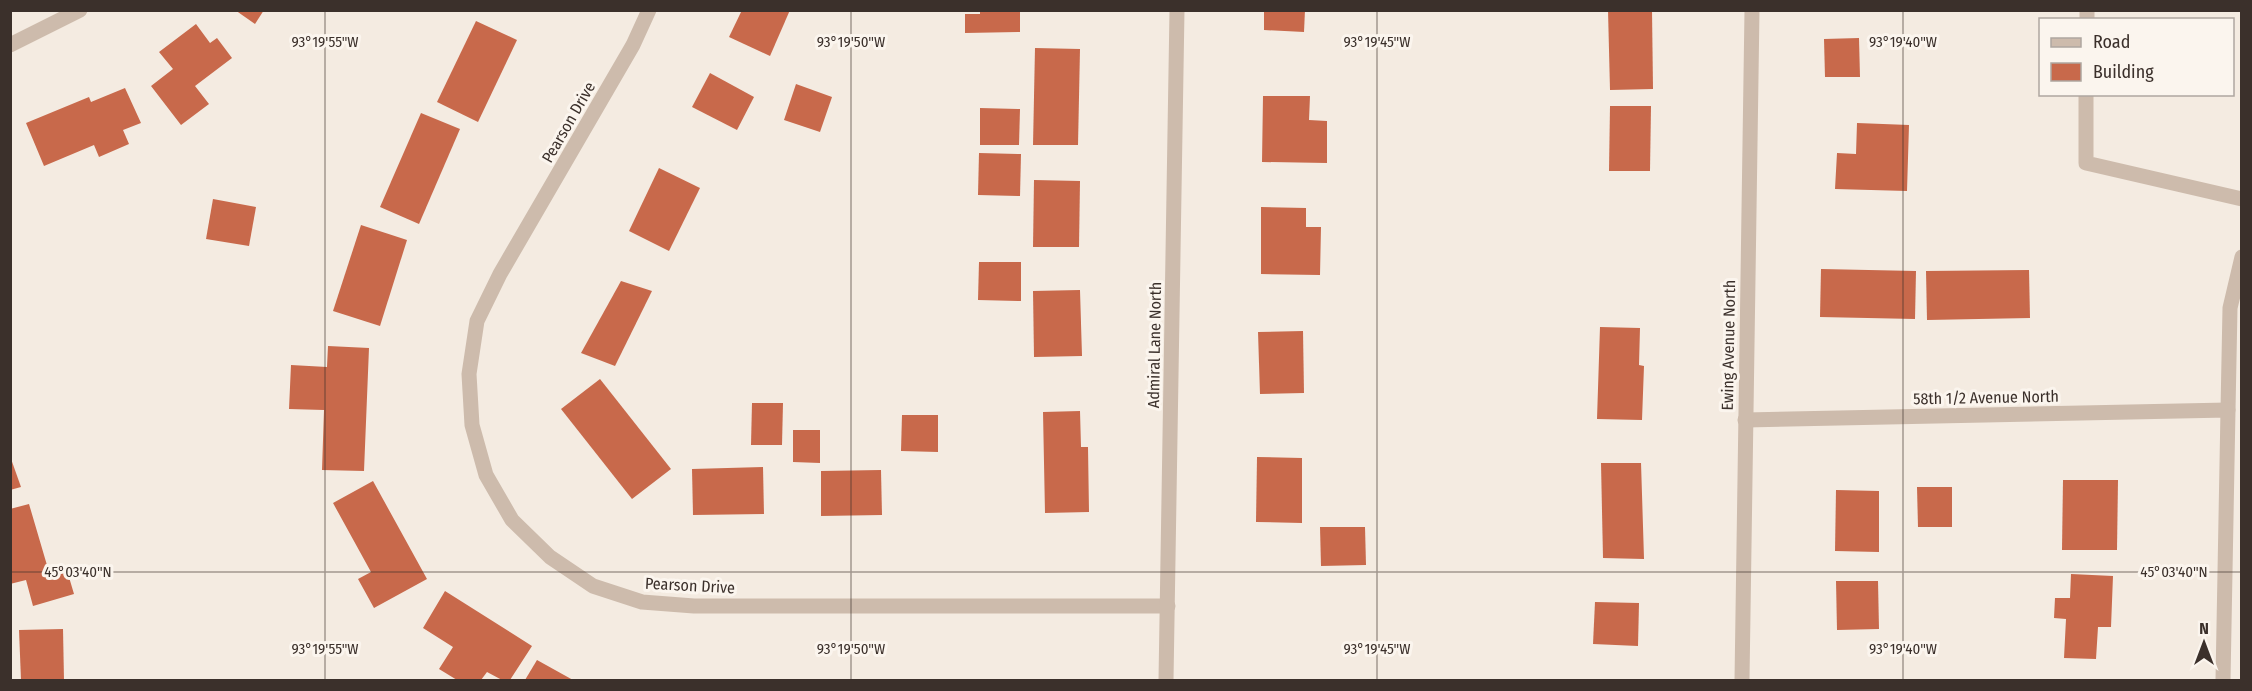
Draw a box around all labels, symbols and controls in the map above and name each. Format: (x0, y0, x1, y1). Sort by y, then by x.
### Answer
legend (2039, 18, 2234, 96)
text: Road (2093, 31, 2130, 53)
text: 93°19'55"W (291, 33, 359, 51)
text: 93°19'50"W (817, 33, 885, 51)
text: 93°19'45"W (1344, 33, 1410, 51)
text: 93°19'40"W (1869, 33, 1937, 51)
text: Building (2093, 61, 2154, 83)
street label: Pearson Drive (538, 78, 599, 166)
street label: Ewing Avenue North (1718, 279, 1739, 411)
street label: Admiral Lane North (1144, 282, 1165, 408)
street label: 58th 1/2 Avenue North (1913, 387, 2059, 408)
text: 45°03'40"N (44, 563, 112, 581)
text: 45°03'40"N (2140, 563, 2208, 581)
street label: Pearson Drive (644, 574, 736, 597)
north arrow (2174, 613, 2234, 673)
text: N (2199, 619, 2209, 638)
text: 93°19'55"W (291, 640, 359, 658)
text: 93°19'50"W (817, 640, 885, 658)
text: 93°19'45"W (1344, 640, 1410, 658)
text: 93°19'40"W (1869, 640, 1937, 658)

